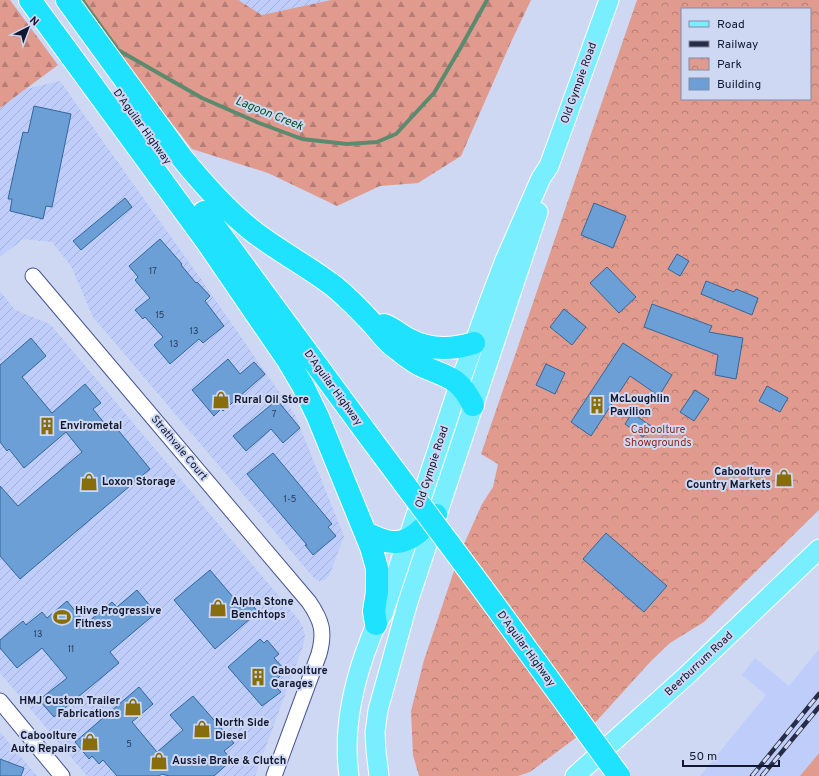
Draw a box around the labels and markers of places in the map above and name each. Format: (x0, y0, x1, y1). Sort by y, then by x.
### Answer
shop icon: Rural Oil Store (211, 390, 231, 410)
place label: McLoughlin Pavilion (610, 392, 669, 419)
place label: Rural Oil Store (234, 393, 309, 407)
building icon: McLoughlin Pavilion (587, 395, 607, 415)
building icon: Envirometal (37, 416, 57, 436)
place label: Envirometal (60, 419, 122, 433)
place label: Caboolture Country Markets (686, 465, 771, 492)
shop icon: Caboolture Country Markets (774, 468, 794, 488)
shop icon: Loxon Storage (79, 472, 99, 492)
place label: Loxon Storage (102, 475, 176, 489)
place label: Alpha Stone Benchtops (231, 595, 294, 622)
shop icon: Alpha Stone Benchtops (208, 598, 228, 618)
place label: Hive Progressive Fitness (75, 604, 161, 631)
sports icon: Hive Progressive Fitness (52, 607, 72, 627)
place label: Caboolture Garages (271, 664, 328, 691)
building icon: Caboolture Garages (248, 667, 268, 687)
place label: HMJ Custom Trailer Fabrications (19, 694, 120, 721)
shop icon: HMJ Custom Trailer Fabrications (123, 697, 143, 717)
place label: North Side Diesel (215, 716, 269, 743)
shop icon: North Side Diesel (192, 719, 212, 739)
place label: Caboolture Auto Repairs (10, 729, 77, 756)
shop icon: Caboolture Auto Repairs (80, 732, 100, 752)
shop icon: Aussie Brake & Clutch (149, 751, 169, 771)
place label: Aussie Brake & Clutch (172, 754, 286, 768)

